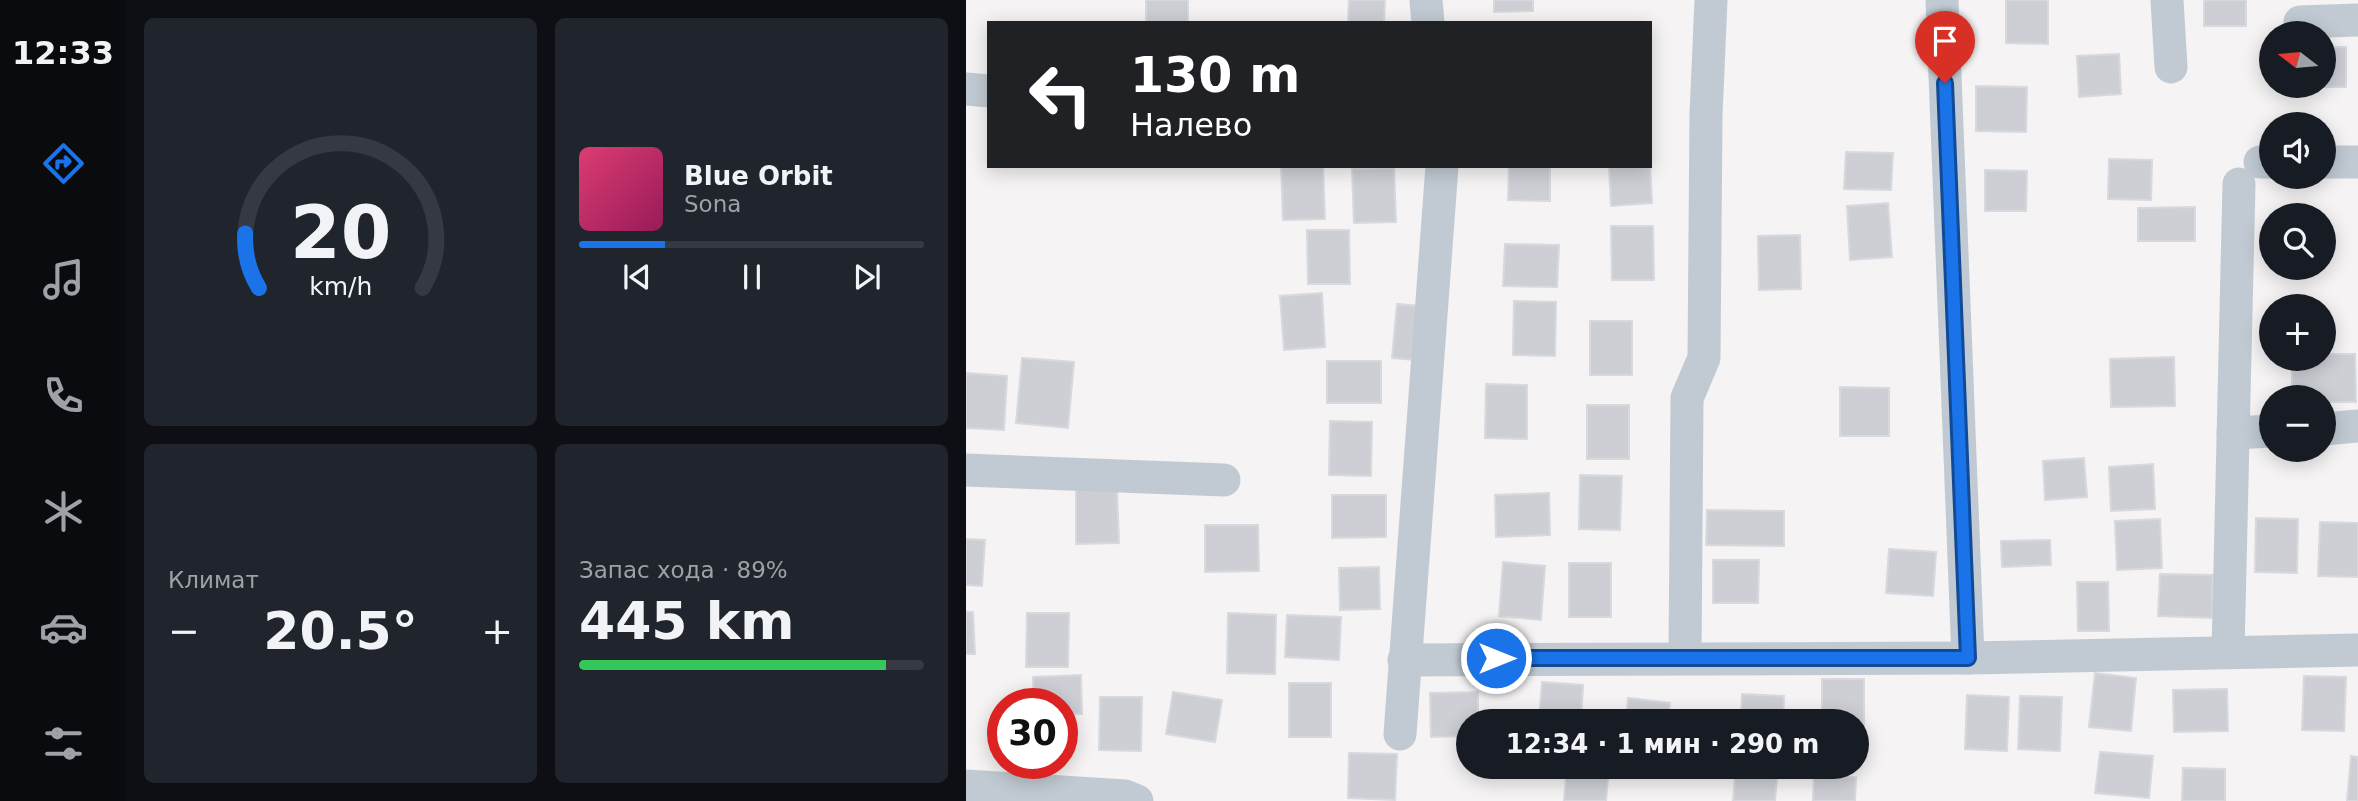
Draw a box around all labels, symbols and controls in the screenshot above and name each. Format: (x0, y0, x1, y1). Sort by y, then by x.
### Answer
pin (1915, 11, 1975, 83)
north arrow (2259, 21, 2336, 98)
map controls (2259, 21, 2336, 462)
icon: arrive (1926, 22, 1964, 60)
text: 12:33 (12, 34, 114, 72)
text: 130 m (1130, 47, 1300, 104)
icon: left (1015, 49, 1106, 140)
text: Налево (1130, 106, 1252, 144)
button: sound (2259, 112, 2336, 189)
icon: directions (39, 139, 88, 188)
text: Blue Orbit (684, 161, 833, 191)
text: 20 (290, 190, 391, 275)
text: Sona (684, 191, 741, 217)
button: search (2259, 203, 2336, 280)
icon: music (39, 255, 88, 304)
icon: previous (618, 258, 656, 296)
icon: pause (733, 258, 771, 296)
icon: next (848, 258, 886, 296)
text: km/h (309, 272, 372, 301)
button: + (2259, 294, 2336, 371)
icon: phone (39, 371, 88, 420)
button: − (2259, 385, 2336, 462)
icon: climate (39, 487, 88, 536)
text: Запас хода · 89% (579, 557, 788, 583)
text: Климат (168, 567, 259, 593)
text: 445 km (579, 591, 794, 651)
text: 20.5° (263, 601, 418, 661)
icon: car (39, 603, 88, 652)
text: − (168, 609, 200, 653)
text: + (481, 609, 513, 653)
position arrow (1459, 621, 1533, 695)
speed limit sign: 30 (987, 688, 1078, 779)
icon: filters (39, 719, 88, 768)
text: 12:34 · 1 мин · 290 m (1506, 729, 1819, 759)

